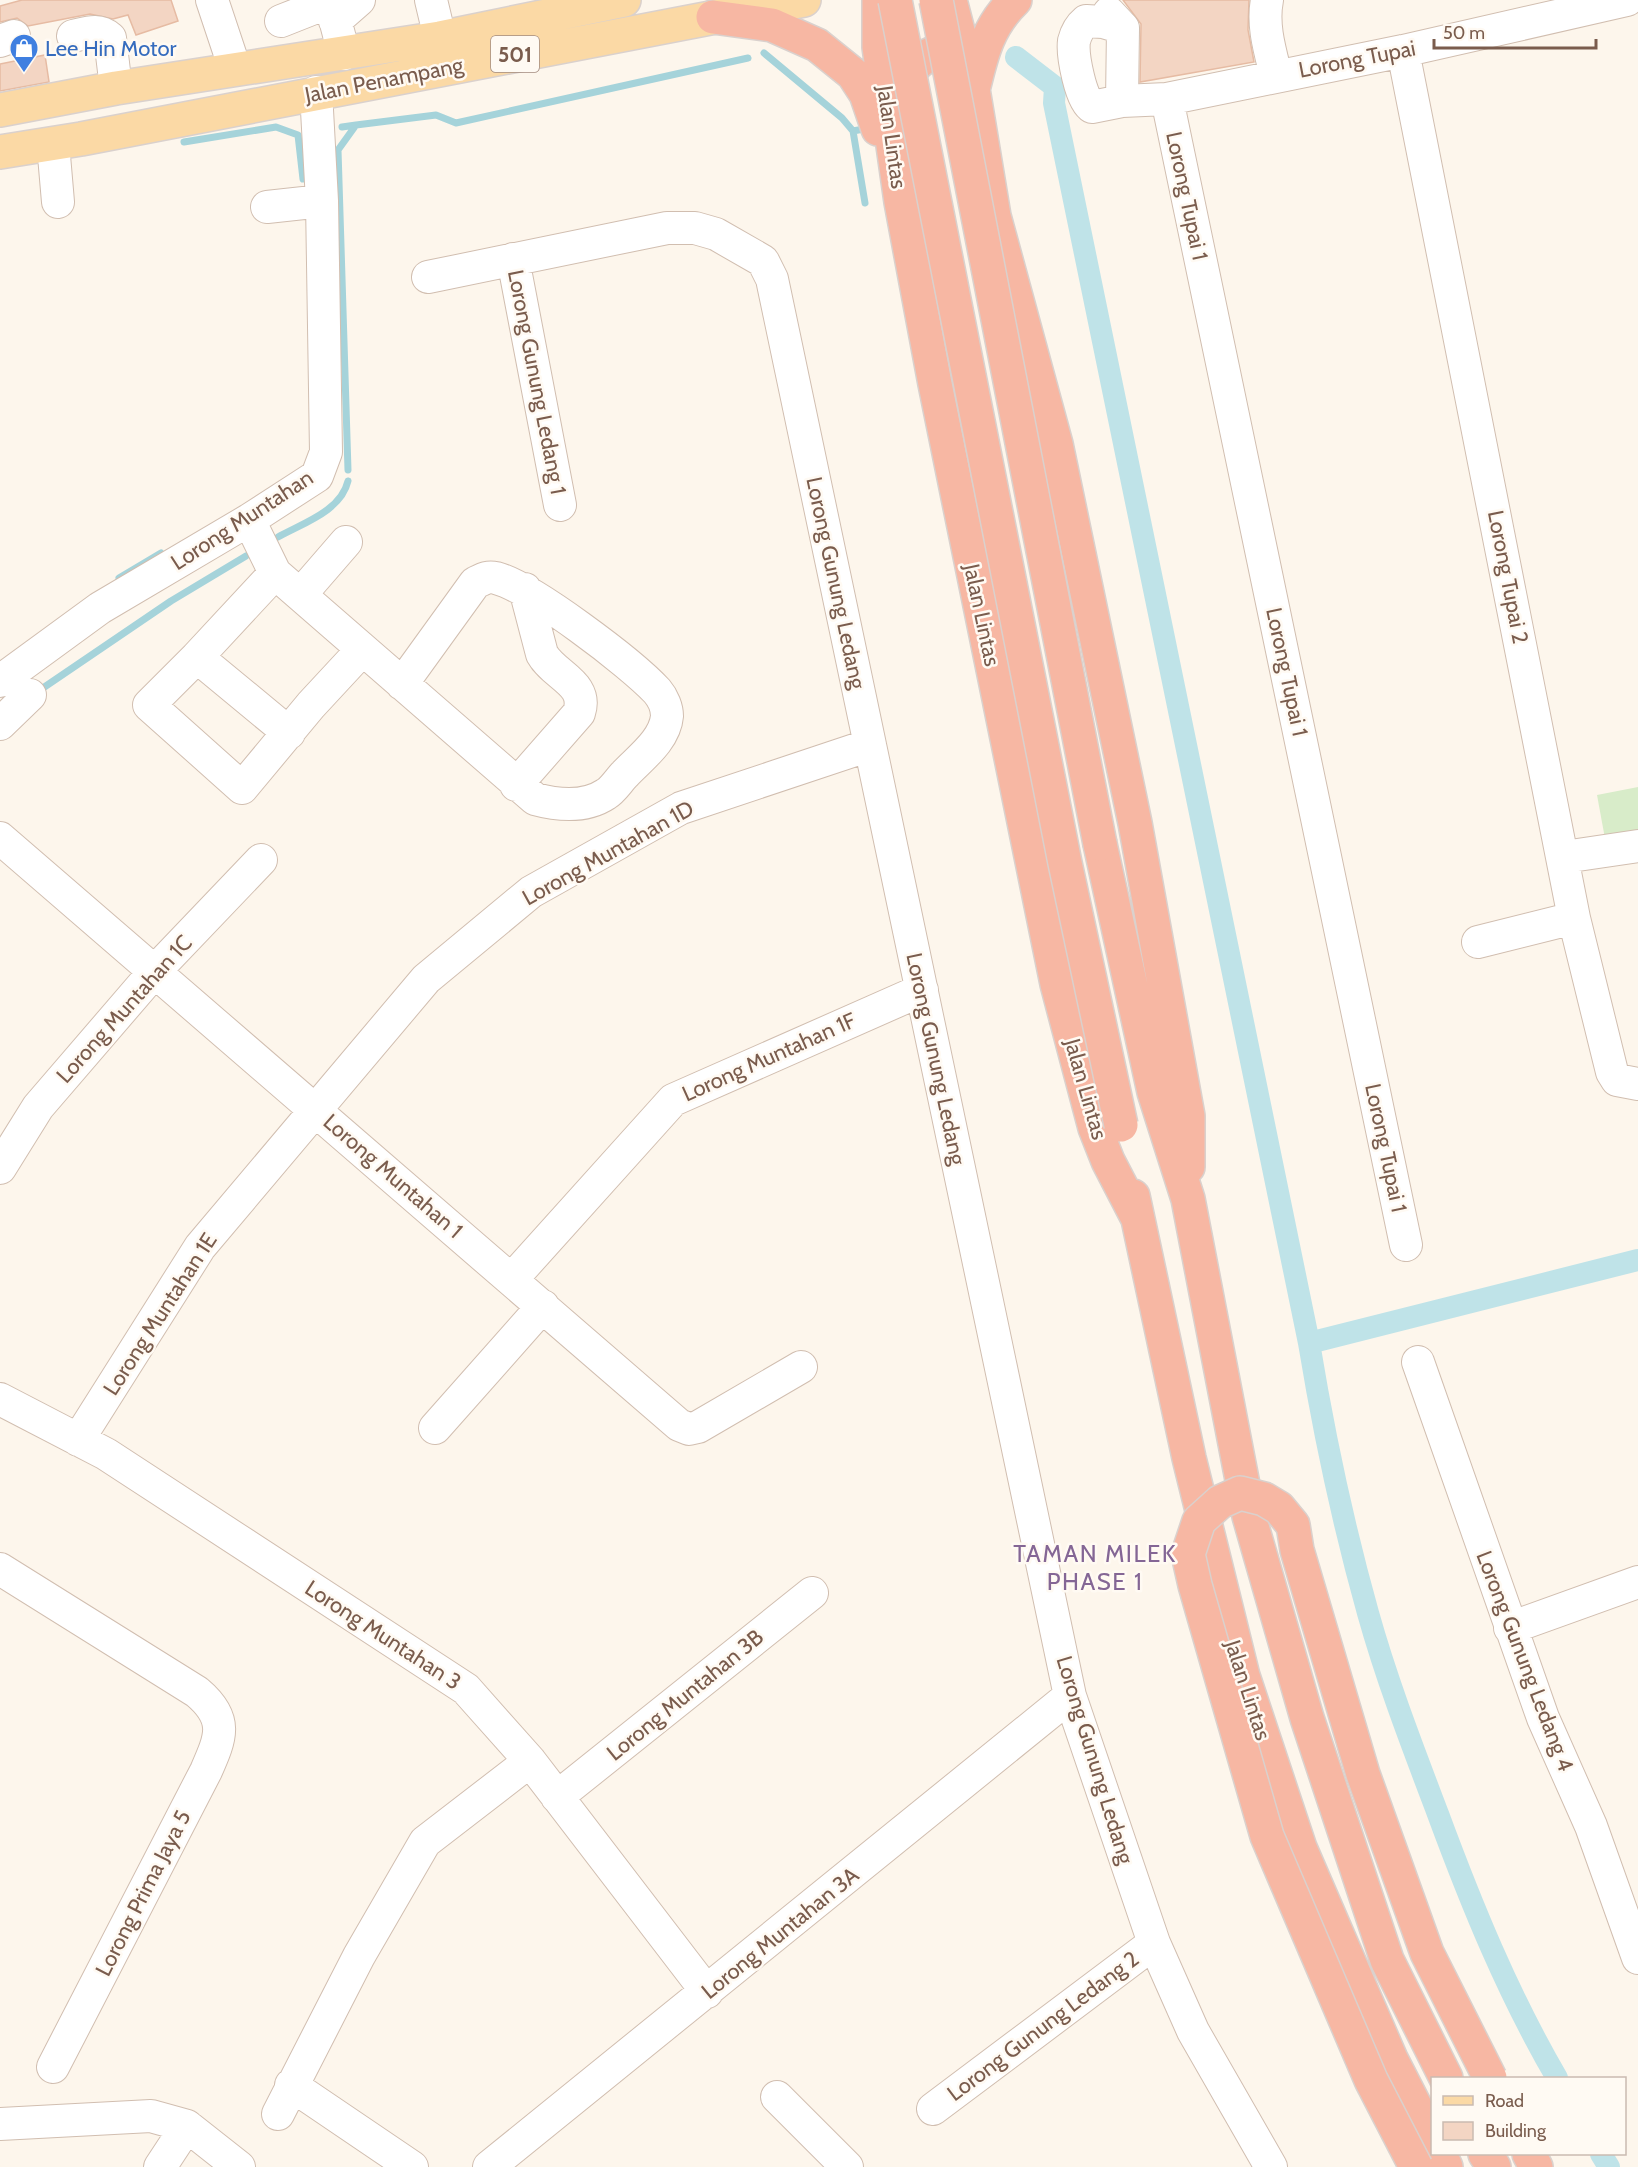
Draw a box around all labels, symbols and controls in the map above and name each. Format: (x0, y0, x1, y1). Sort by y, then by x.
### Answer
scale bar (1434, 12, 1596, 50)
text: 50 m (1443, 22, 1485, 44)
shop icon: Lee Hin Motor (8, 32, 40, 74)
street label: Lorong Tupai (1296, 34, 1418, 84)
place label: Lee Hin Motor (45, 35, 176, 62)
road number: 501 (491, 36, 539, 72)
street label: Jalan Penampang (302, 51, 466, 109)
street label: Jalan Lintas (871, 83, 913, 190)
street label: Lorong Tupai 1 (1160, 129, 1214, 263)
street label: Lorong Gunung Ledang 1 (502, 267, 572, 497)
street label: Lorong Muntahan (166, 464, 318, 576)
street label: Lorong Gunung Ledang (800, 474, 872, 693)
street label: Lorong Tupai 2 (1482, 508, 1534, 646)
street label: Jalan Lintas (958, 560, 1006, 669)
street label: Lorong Tupai 1 (1260, 605, 1314, 739)
street label: Lorong Muntahan 1D (517, 795, 699, 911)
street label: Lorong Muntahan 1C (51, 930, 197, 1088)
street label: Lorong Gunung Ledang (900, 950, 972, 1169)
street label: Lorong Muntahan 1F (678, 1006, 861, 1107)
street label: Jalan Lintas (1058, 1034, 1113, 1143)
street label: Lorong Tupai 1 (1359, 1081, 1413, 1215)
street label: Lorong Muntahan 1 (318, 1108, 468, 1244)
street label: Lorong Muntahan 1E (97, 1228, 223, 1400)
district label: TAMAN MILEK PHASE 1 (1013, 1539, 1177, 1596)
street label: Lorong Gunung Ledang 4 (1470, 1547, 1580, 1775)
street label: Lorong Muntahan 3 (300, 1574, 466, 1696)
street label: Lorong Muntahan 3B (601, 1624, 769, 1766)
street label: Jalan Lintas (1219, 1635, 1277, 1744)
street label: Lorong Gunung Ledang (1050, 1653, 1140, 1868)
street label: Lorong Prima Jaya 5 (90, 1806, 196, 1980)
street label: Lorong Muntahan 3A (696, 1861, 864, 2005)
street label: Lorong Gunung Ledang 2 (942, 1945, 1144, 2107)
legend (1431, 2077, 1626, 2155)
text: Road (1485, 2090, 1524, 2112)
text: Building (1485, 2120, 1547, 2142)

